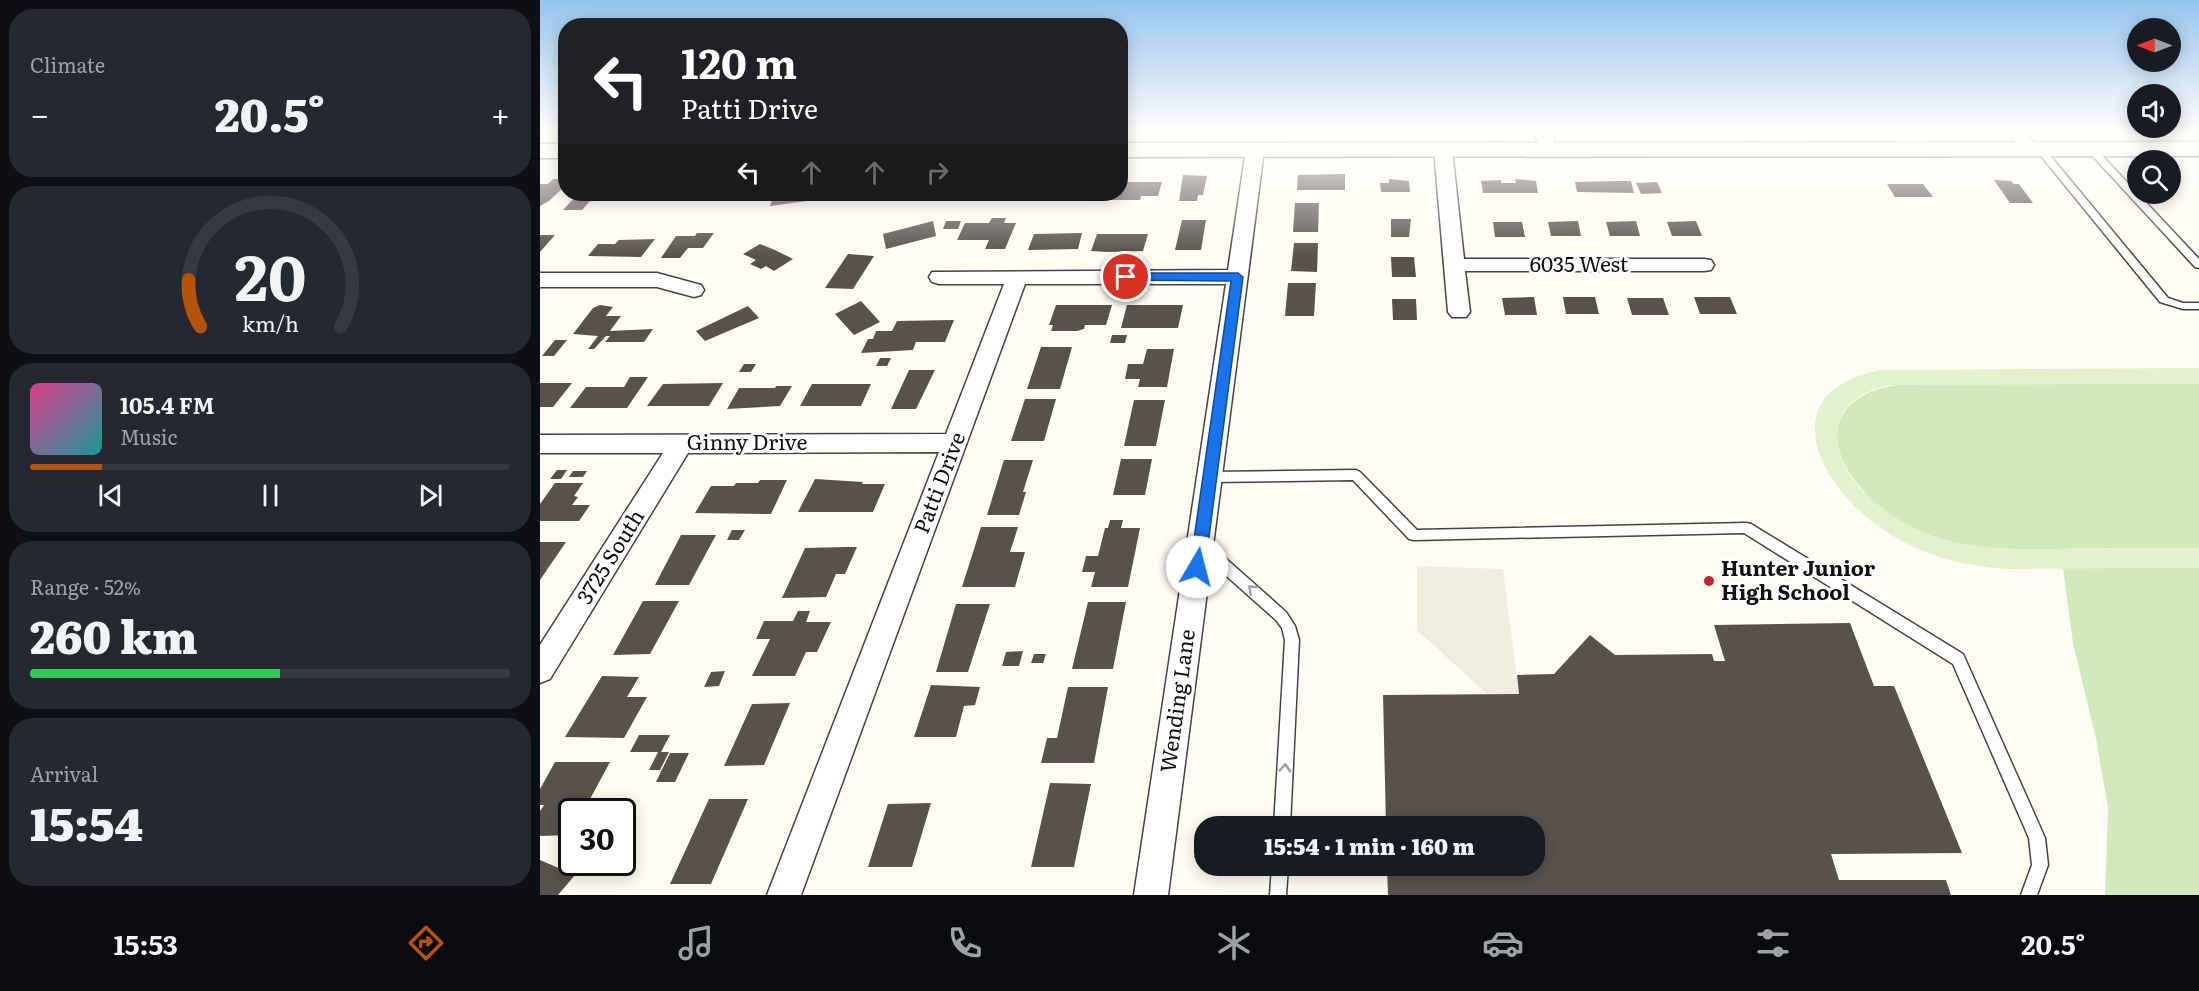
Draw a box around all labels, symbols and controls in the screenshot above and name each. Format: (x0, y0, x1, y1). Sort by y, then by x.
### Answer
north arrow (2127, 18, 2181, 72)
map controls (2127, 18, 2181, 204)
text: 120 m (681, 30, 797, 92)
icon: left (582, 42, 660, 120)
text: Climate (30, 49, 105, 79)
text: 20.5° (215, 79, 325, 146)
button: sound (2127, 84, 2181, 138)
text: Patti Drive (681, 87, 818, 127)
text: − (30, 88, 49, 137)
text: + (491, 88, 510, 137)
button: search (2127, 150, 2181, 204)
icon: left (732, 156, 765, 189)
icon: ahead (795, 156, 828, 189)
icon: ahead (858, 156, 891, 189)
icon: right (921, 156, 954, 189)
text: 20 (234, 228, 306, 320)
street label: 6035 West (1530, 247, 1629, 278)
pin (1100, 251, 1151, 302)
icon: arrive (1109, 260, 1142, 293)
text: km/h (241, 308, 299, 340)
text: 105.4 FM (120, 388, 214, 421)
text: Music (120, 421, 177, 451)
street label: Ginny Drive (687, 425, 807, 456)
street label: Patti Drive (904, 427, 971, 537)
icon: previous (94, 479, 127, 512)
icon: pause (254, 479, 287, 512)
icon: next (414, 479, 447, 512)
street label: 3725 South (567, 502, 650, 609)
position arrow (1165, 535, 1229, 599)
place label: Hunter Junior High School (1721, 551, 1876, 606)
text: Range · 52% (30, 571, 141, 601)
marker: Hunter Junior High School (1702, 574, 1716, 588)
one-way arrow (1248, 585, 1258, 596)
text: 260 km (30, 601, 198, 668)
street label: Wending Lane (1150, 627, 1201, 774)
text: Arrival (30, 758, 98, 788)
one-way arrow (1278, 764, 1291, 773)
text: 15:54 (30, 788, 143, 855)
speed limit sign: 30 (558, 798, 636, 876)
text: 15:54 · 1 min · 160 m (1264, 829, 1475, 862)
icon: directions (405, 922, 447, 964)
icon: music (675, 922, 717, 964)
icon: phone (944, 922, 986, 964)
icon: climate (1213, 922, 1255, 964)
icon: car (1482, 922, 1524, 964)
icon: filters (1752, 922, 1794, 964)
text: 15:53 (114, 923, 178, 963)
text: 20.5° (2021, 923, 2085, 963)

